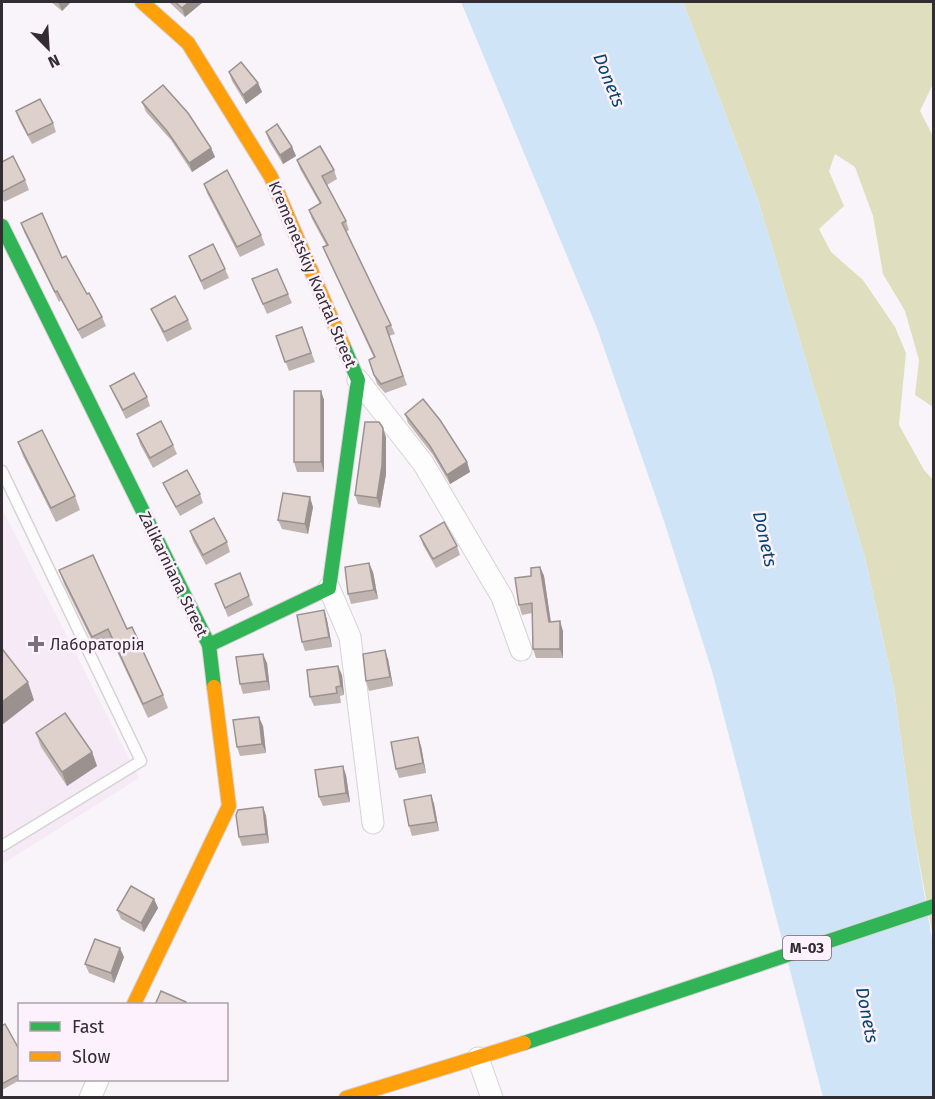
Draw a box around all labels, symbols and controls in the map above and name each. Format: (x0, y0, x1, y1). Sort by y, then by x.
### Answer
north arrow (18, 18, 78, 78)
text: N (45, 50, 63, 72)
water label: Donets (588, 50, 630, 110)
street label: Kremenetskiy Kvartal Street (265, 178, 361, 371)
street label: Zalikarniana Street (135, 508, 212, 640)
water label: Donets (748, 509, 782, 569)
marker: Лабораторія (27, 635, 45, 653)
place label: Лабораторія (50, 635, 145, 654)
road number: М-03 (783, 936, 831, 960)
water label: Donets (851, 985, 883, 1045)
legend (18, 1003, 228, 1081)
text: Fast (72, 1016, 105, 1038)
text: Slow (72, 1046, 111, 1068)

